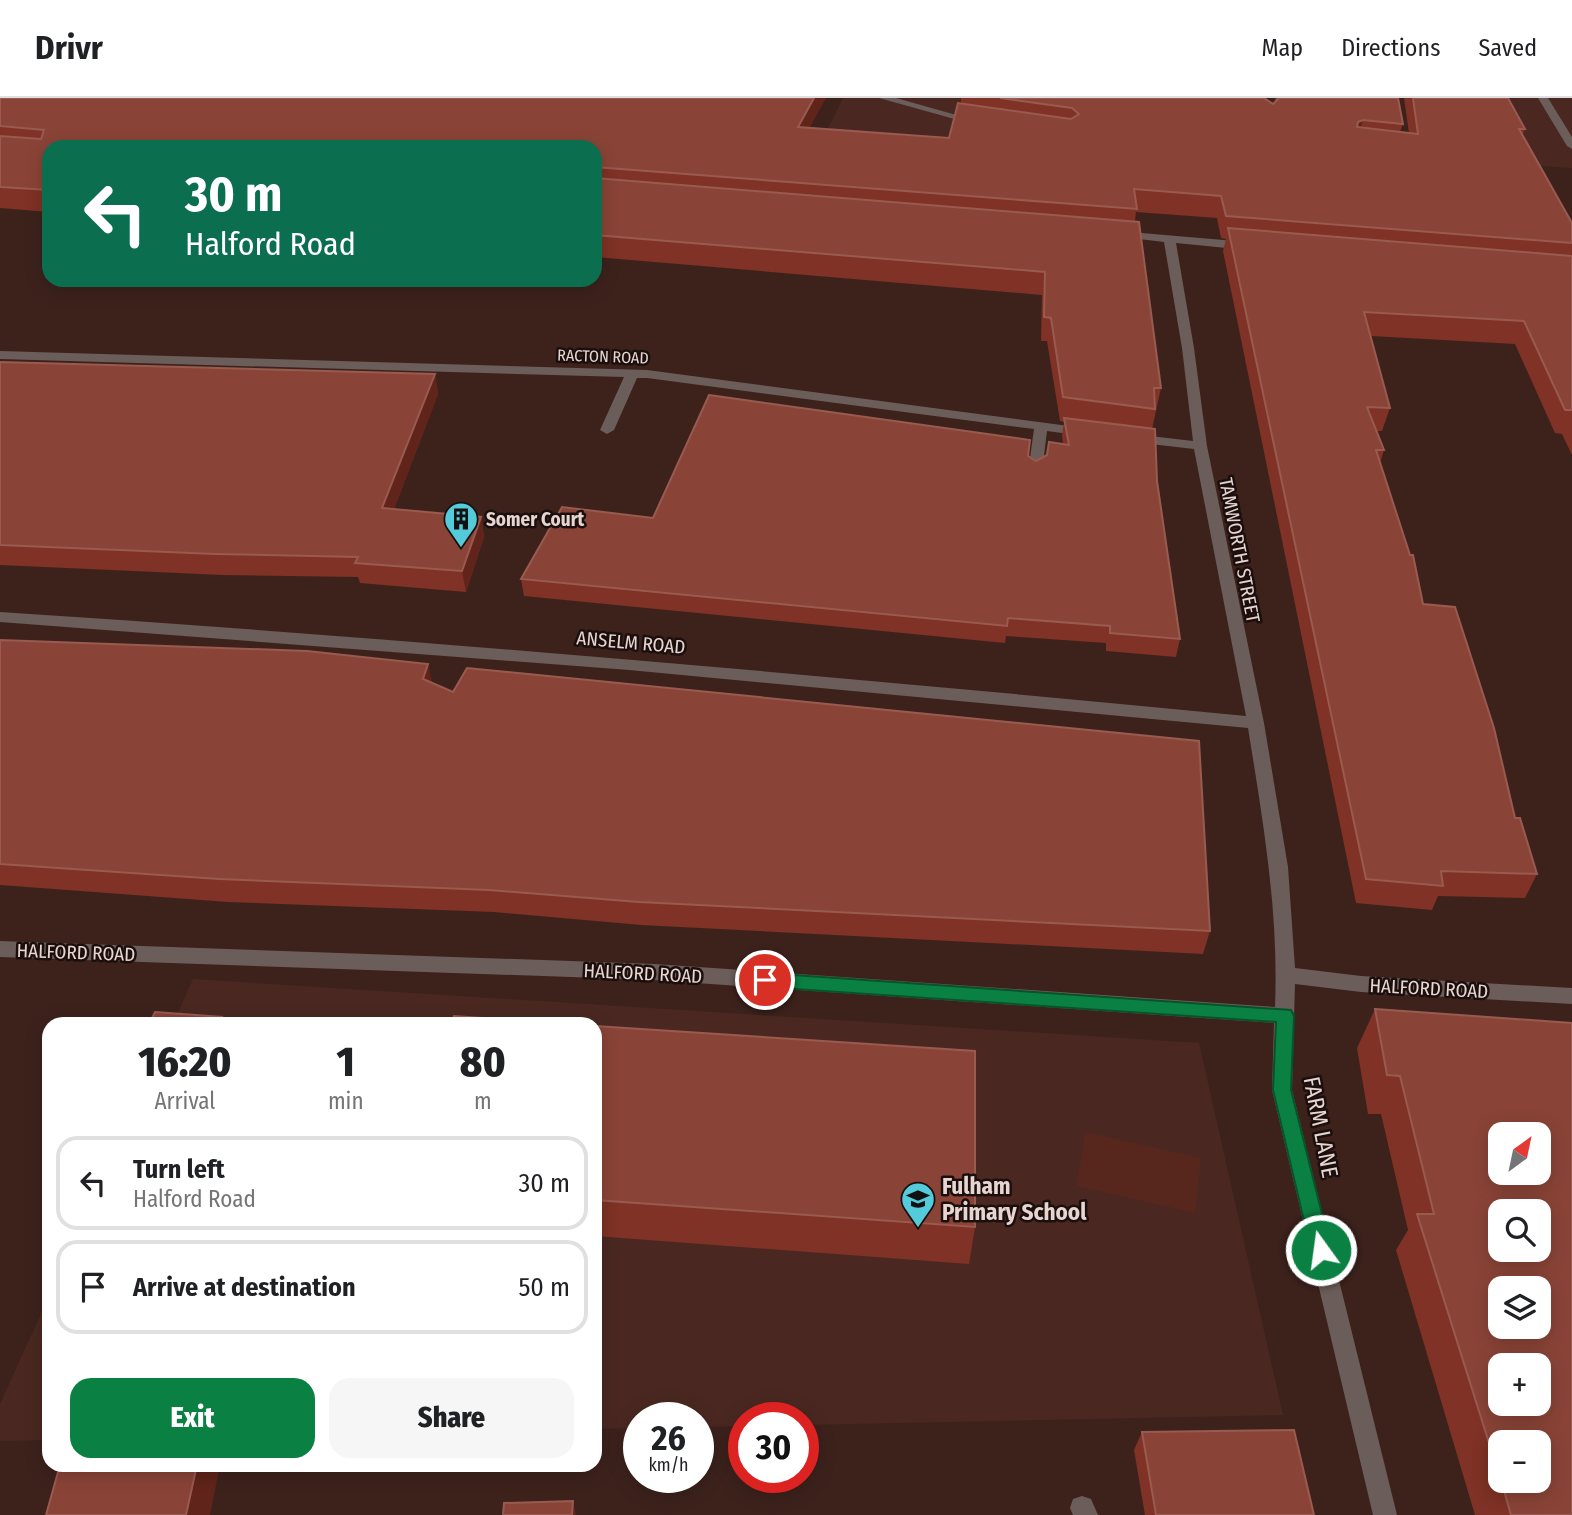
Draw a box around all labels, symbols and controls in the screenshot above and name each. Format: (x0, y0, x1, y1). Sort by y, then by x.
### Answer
text: Drivr (35, 28, 103, 68)
text: Map (1262, 34, 1303, 62)
text: Directions (1341, 34, 1440, 62)
text: Saved (1478, 34, 1537, 62)
text: 30 m (185, 165, 283, 224)
icon: left (70, 168, 161, 259)
text: Halford Road (185, 225, 356, 263)
street label: RACTON ROAD (557, 345, 649, 368)
street label: TAMWORTH STREET (1214, 476, 1265, 625)
building icon: Somer Court (442, 500, 480, 549)
place label: Somer Court (486, 508, 585, 531)
street label: ANSELM ROAD (576, 626, 686, 659)
street label: HALFORD ROAD (16, 939, 136, 966)
pin (735, 950, 795, 1010)
street label: HALFORD ROAD (583, 959, 703, 988)
icon: arrive (746, 961, 784, 999)
street label: HALFORD ROAD (1369, 974, 1489, 1003)
text: 16:20 (138, 1037, 232, 1087)
text: 1 (337, 1037, 355, 1087)
text: 80 (460, 1037, 506, 1087)
street label: FARM LANE (1297, 1074, 1345, 1180)
text: Arrival (154, 1087, 215, 1115)
text: min (328, 1087, 364, 1115)
text: m (474, 1087, 492, 1115)
north arrow (1488, 1122, 1550, 1185)
map controls (1488, 1122, 1551, 1493)
text: Turn left (133, 1154, 225, 1185)
icon: left (74, 1164, 112, 1202)
text: 30 m (519, 1168, 570, 1199)
place label: Fulham Primary School (942, 1172, 1087, 1226)
school or university icon: Fulham Primary School (899, 1180, 937, 1229)
text: Halford Road (133, 1185, 256, 1213)
button: search (1488, 1199, 1551, 1262)
position arrow (1284, 1213, 1358, 1287)
icon: arrive (74, 1268, 112, 1306)
text: Arrive at destination (133, 1272, 356, 1303)
text: 50 m (518, 1272, 570, 1303)
button: layers (1488, 1276, 1551, 1339)
button: + (1488, 1353, 1551, 1416)
button: Exit (70, 1378, 315, 1458)
button: Share (329, 1378, 574, 1458)
speed limit sign: 30 (728, 1402, 819, 1493)
text: 26 (651, 1417, 686, 1459)
button: − (1488, 1430, 1551, 1493)
text: km/h (648, 1454, 689, 1476)

